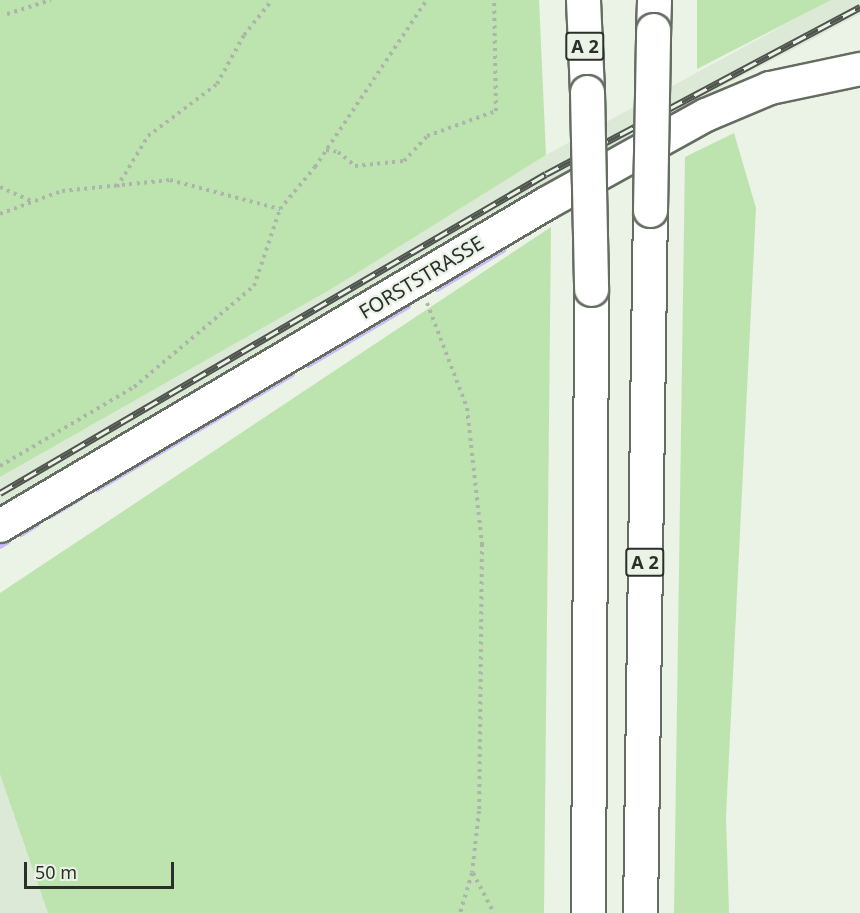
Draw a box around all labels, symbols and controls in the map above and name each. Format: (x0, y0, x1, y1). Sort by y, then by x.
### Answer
road number: A 2 (564, 31, 606, 61)
street label: FORSTSTRASSE (354, 230, 488, 324)
road number: A 2 (624, 547, 666, 577)
scale bar (27, 850, 177, 888)
text: 50 m (35, 860, 77, 884)

